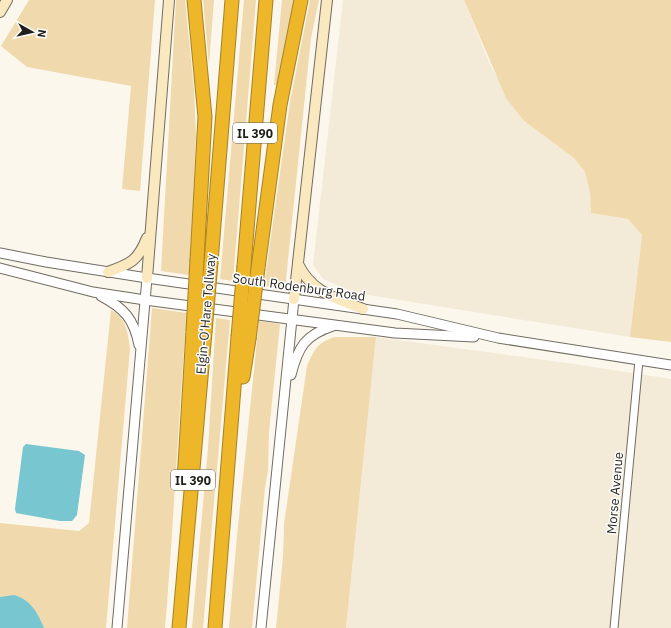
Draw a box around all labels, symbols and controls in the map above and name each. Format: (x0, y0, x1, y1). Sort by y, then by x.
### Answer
north arrow (12, 12, 52, 52)
text: N (34, 28, 49, 38)
road number: IL 390 (233, 123, 277, 143)
street label: Elgin-O'Hare Tollway (192, 252, 220, 375)
street label: South Rodenburg Road (232, 269, 366, 305)
street label: Morse Avenue (603, 451, 627, 535)
road number: IL 390 (171, 470, 215, 490)

